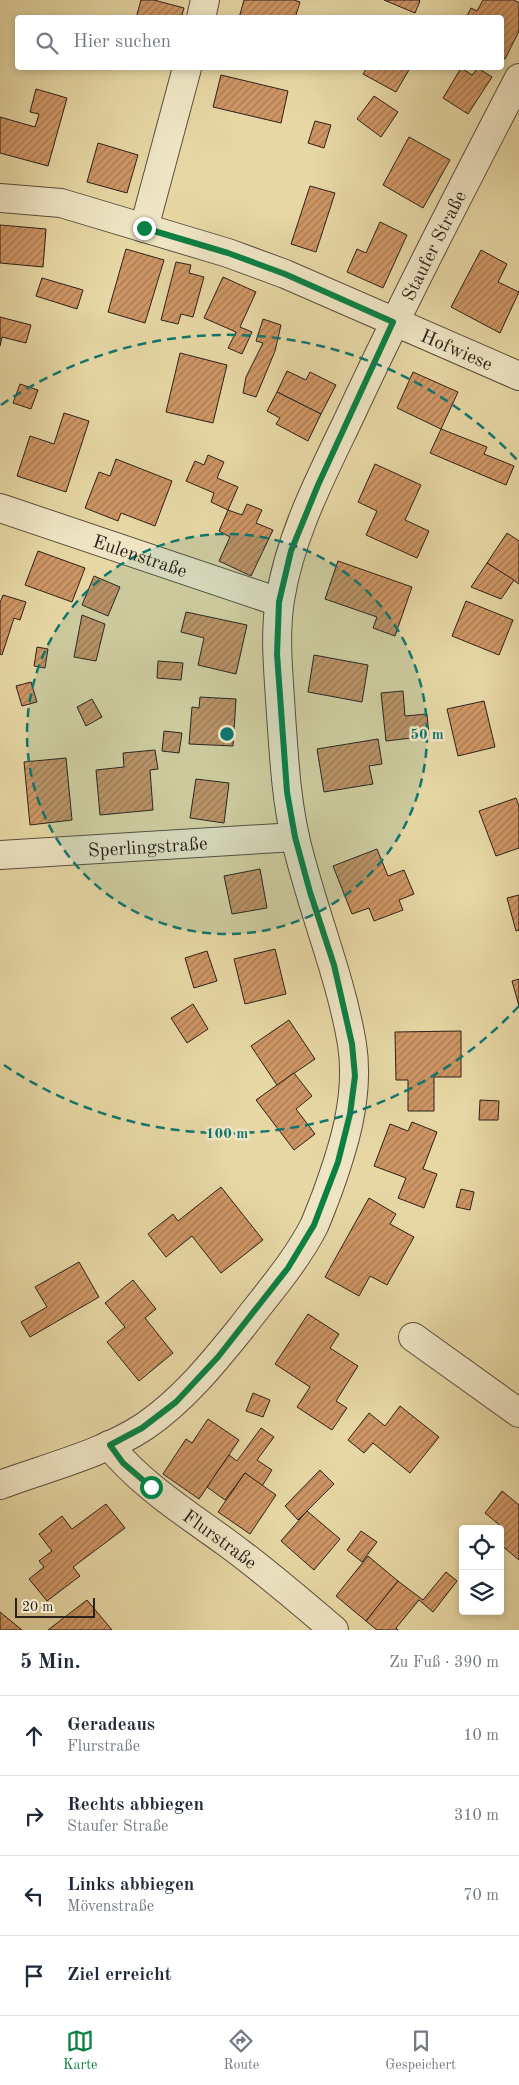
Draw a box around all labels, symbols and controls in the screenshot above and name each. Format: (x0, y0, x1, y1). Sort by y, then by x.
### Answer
search box (15, 15, 504, 70)
icon: search (33, 29, 61, 57)
text: Hier suchen (73, 33, 171, 52)
street label: Staufer Straße (400, 188, 471, 305)
route end (133, 217, 156, 240)
street label: Hofwiese (417, 327, 495, 375)
street label: Eulenstraße (90, 533, 189, 582)
centre of rings (218, 725, 236, 743)
text: 50 m (410, 728, 444, 743)
street label: Sperlingstraße (87, 835, 208, 862)
text: 100 m (206, 1127, 248, 1142)
route start (140, 1476, 163, 1499)
street label: Flurstraße (178, 1507, 260, 1574)
map controls (459, 1525, 504, 1615)
button: locate (459, 1525, 504, 1570)
button: layers (459, 1570, 504, 1615)
scale bar (15, 1595, 95, 1618)
text: 20 m (22, 1600, 53, 1614)
text: 5 Min. (20, 1652, 81, 1673)
text: Zu Fuß · 390 m (389, 1655, 499, 1671)
text: Geradeaus (67, 1716, 155, 1735)
icon: ahead (20, 1722, 48, 1750)
text: 10 m (463, 1728, 499, 1744)
text: Flurstraße (67, 1739, 140, 1755)
text: Rechts abbiegen (67, 1796, 204, 1815)
icon: right (20, 1802, 48, 1830)
text: 310 m (454, 1808, 499, 1824)
text: Staufer Straße (67, 1819, 168, 1835)
text: Links abbiegen (67, 1876, 194, 1895)
icon: left (20, 1882, 48, 1910)
text: 70 m (463, 1888, 499, 1904)
text: Mövenstraße (67, 1899, 154, 1915)
icon: arrive (20, 1962, 48, 1990)
text: Ziel erreicht (67, 1966, 172, 1985)
tab: Karte (63, 2027, 98, 2074)
tab: Route (223, 2027, 259, 2074)
tab: Gespeichert (385, 2027, 456, 2074)

